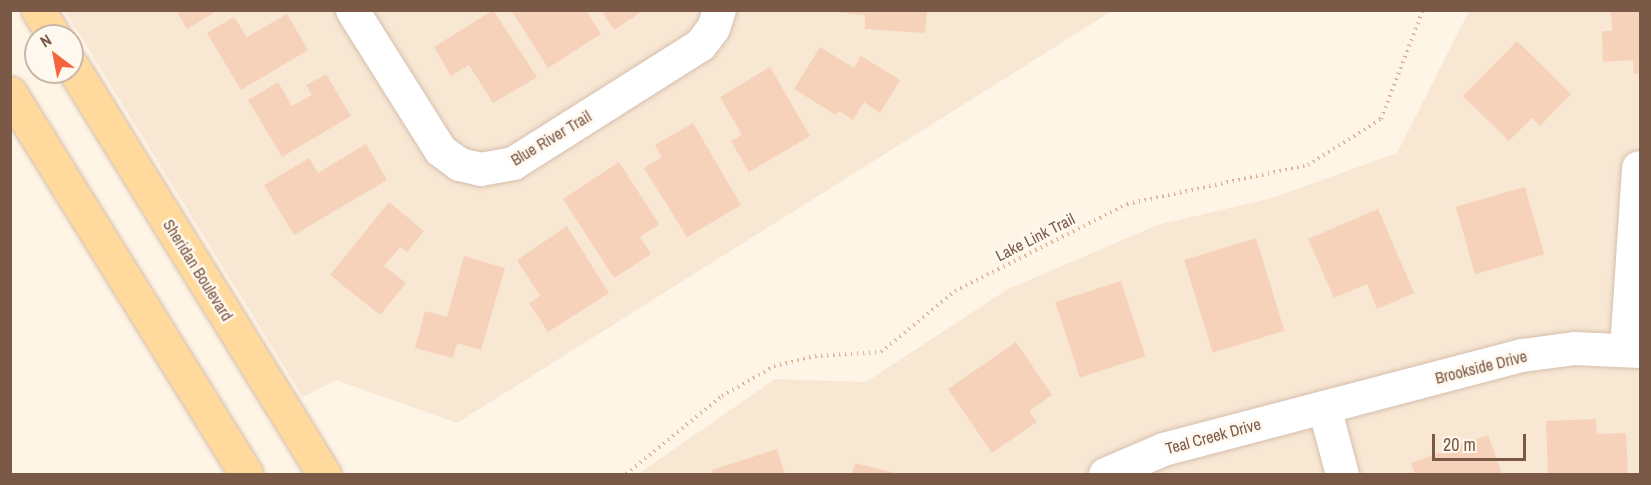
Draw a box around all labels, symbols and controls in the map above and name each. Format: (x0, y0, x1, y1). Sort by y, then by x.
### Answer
north arrow (24, 24, 84, 84)
text: N (36, 29, 55, 52)
street label: Blue River Trail (507, 106, 595, 170)
street label: Lake Link Trail (992, 209, 1078, 265)
street label: Sheridan Boulevard (159, 216, 237, 324)
street label: Brookside Drive (1433, 346, 1529, 388)
street label: Teal Creek Drive (1163, 414, 1263, 458)
scale bar (1435, 422, 1530, 460)
text: 20 m (1443, 432, 1476, 457)

